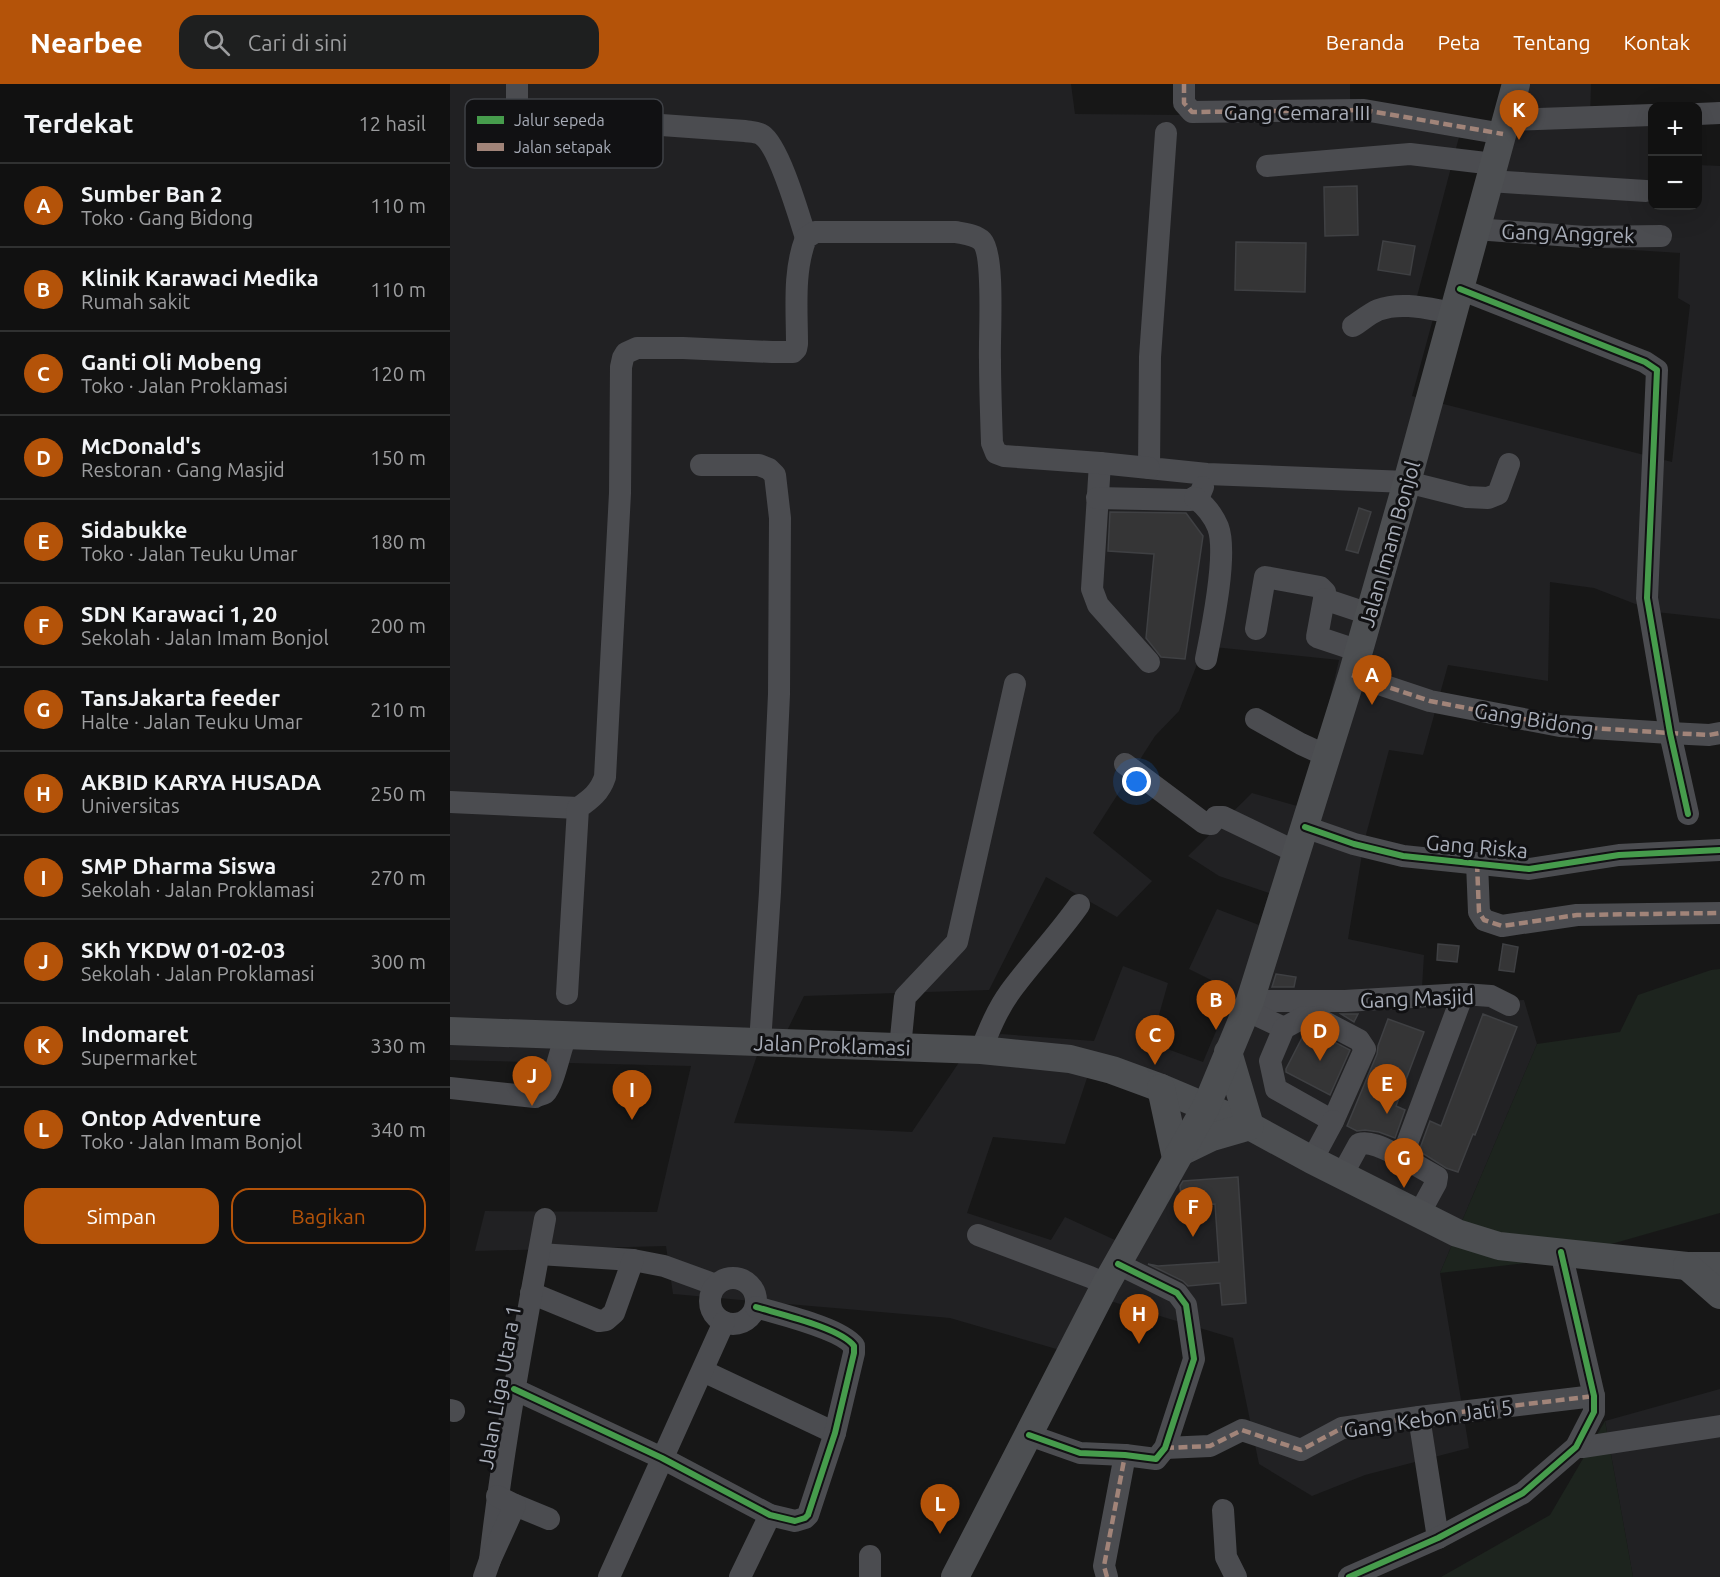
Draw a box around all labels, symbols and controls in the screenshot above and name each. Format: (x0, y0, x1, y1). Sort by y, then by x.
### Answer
search box (179, 15, 599, 69)
icon: search (200, 26, 233, 59)
text: Nearbee (30, 27, 143, 58)
text: Cari di sini (248, 30, 347, 55)
text: Beranda (1326, 30, 1405, 54)
text: Peta (1438, 30, 1480, 54)
text: Tentang (1513, 30, 1591, 54)
text: Kontak (1624, 30, 1690, 54)
pin: K (1500, 91, 1538, 140)
legend (465, 99, 663, 168)
street label: Gang Cemara III (1224, 100, 1370, 124)
map controls (1648, 102, 1702, 210)
button: + (1648, 102, 1702, 156)
text: Terdekat (24, 109, 134, 138)
text: Jalur sepeda (514, 111, 605, 129)
text: 12 hasil (358, 112, 426, 135)
text: Jalan setapak (514, 138, 611, 156)
button: − (1648, 156, 1702, 210)
text: Sumber Ban 2 (81, 181, 222, 206)
text: A (36, 194, 51, 217)
text: 110 m (370, 194, 426, 217)
text: Toko · Gang Bidong (81, 206, 253, 229)
street label: Gang Anggrek (1501, 219, 1636, 247)
text: Klinik Karawaci Medika (81, 265, 319, 290)
text: B (37, 278, 50, 301)
text: 110 m (370, 278, 426, 301)
text: Rumah sakit (81, 290, 190, 313)
text: Ganti Oli Mobeng (81, 349, 262, 374)
text: C (37, 362, 50, 385)
text: 120 m (370, 362, 426, 385)
text: Toko · Jalan Proklamasi (81, 374, 288, 397)
text: McDonald's (81, 433, 201, 458)
text: D (36, 446, 51, 469)
text: 150 m (370, 446, 426, 469)
text: Restoran · Gang Masjid (81, 458, 285, 481)
street label: Jalan Imam Bonjol (1354, 458, 1424, 630)
text: Sidabukke (81, 517, 187, 542)
text: E (38, 530, 49, 553)
text: 180 m (370, 530, 426, 553)
text: Toko · Jalan Teuku Umar (81, 542, 298, 565)
text: SDN Karawaci 1, 20 (81, 601, 277, 626)
text: F (38, 614, 49, 637)
text: 200 m (370, 614, 426, 637)
text: Sekolah · Jalan Imam Bonjol (81, 626, 329, 649)
pin: A (1352, 656, 1392, 705)
text: TansJakarta feeder (81, 685, 280, 710)
text: G (37, 698, 50, 721)
text: 210 m (370, 698, 426, 721)
street label: Gang Bidong (1473, 698, 1595, 740)
text: Halte · Jalan Teuku Umar (81, 710, 303, 733)
your location (1122, 767, 1151, 796)
text: AKBID KARYA HUSADA (81, 769, 321, 794)
text: H (36, 782, 51, 805)
text: 250 m (370, 782, 426, 805)
text: Universitas (81, 794, 180, 817)
street label: Gang Riska (1425, 830, 1529, 862)
text: SMP Dharma Siswa (81, 853, 276, 878)
text: I (40, 866, 47, 889)
text: 270 m (370, 866, 426, 889)
text: Sekolah · Jalan Proklamasi (81, 878, 315, 901)
text: SKh YKDW 01-02-03 (81, 937, 286, 962)
text: J (38, 950, 49, 973)
text: 300 m (370, 950, 426, 973)
text: Sekolah · Jalan Proklamasi (81, 962, 315, 985)
pin: B (1196, 980, 1236, 1030)
street label: Gang Masjid (1359, 984, 1475, 1012)
pin: D (1300, 1012, 1340, 1061)
pin: C (1136, 1016, 1174, 1065)
text: Indomaret (81, 1021, 189, 1046)
street label: Jalan Proklamasi (753, 1030, 911, 1060)
text: K (37, 1034, 50, 1057)
text: 330 m (370, 1034, 426, 1057)
text: Supermarket (81, 1046, 197, 1069)
pin: J (512, 1056, 551, 1106)
pin: E (1368, 1064, 1406, 1114)
pin: I (612, 1070, 651, 1120)
text: Ontop Adventure (81, 1105, 261, 1130)
text: L (38, 1118, 49, 1141)
text: 340 m (370, 1118, 426, 1141)
text: Toko · Jalan Imam Bonjol (81, 1130, 302, 1153)
pin: G (1384, 1138, 1424, 1188)
button: Simpan (24, 1188, 219, 1244)
button: Bagikan (231, 1188, 426, 1244)
pin: F (1174, 1188, 1212, 1237)
pin: H (1120, 1294, 1158, 1344)
street label: Jalan Liga Utara 1 (473, 1303, 525, 1471)
street label: Gang Kebon Jati 5 (1342, 1394, 1514, 1442)
pin: L (920, 1484, 960, 1534)

